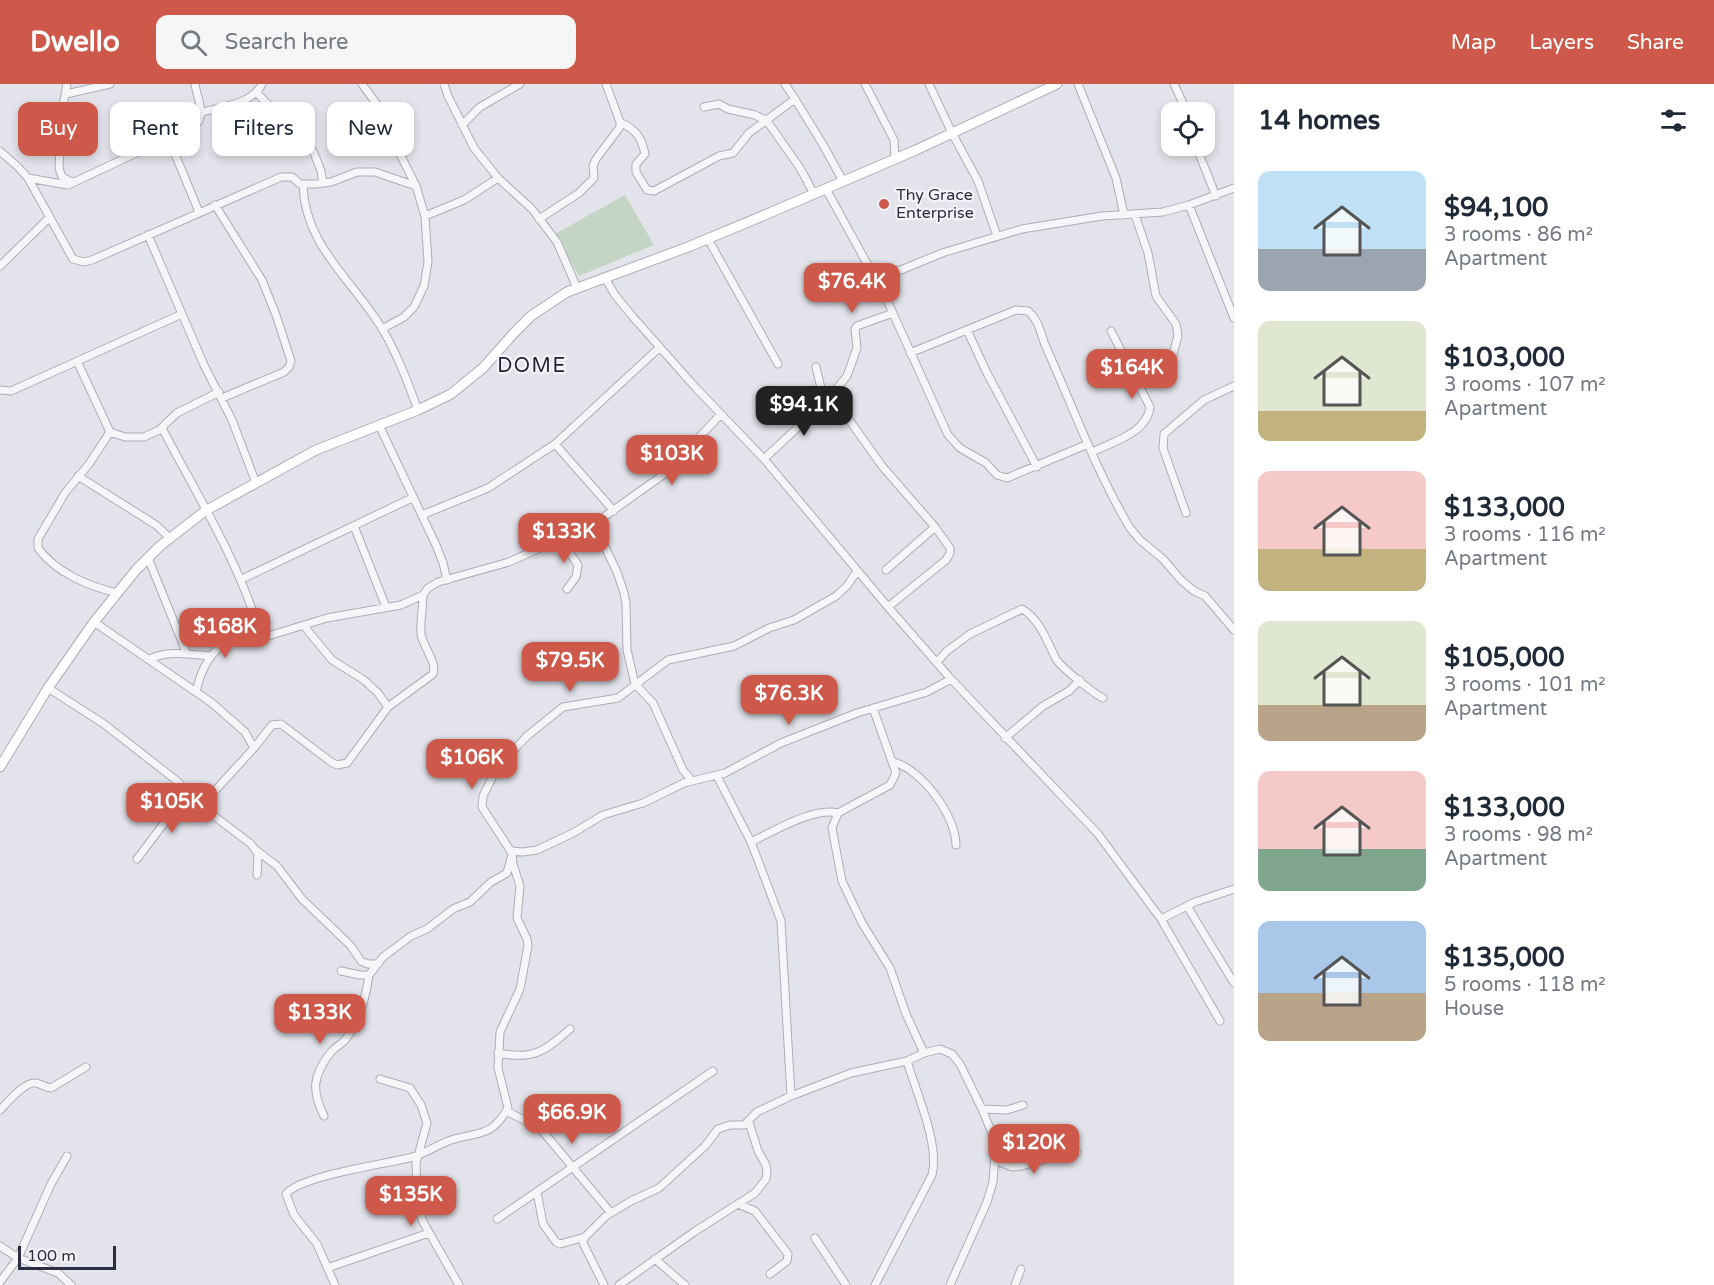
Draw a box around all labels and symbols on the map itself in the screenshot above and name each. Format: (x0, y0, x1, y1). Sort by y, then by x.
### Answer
place label: Thy Grace Enterprise (896, 185, 974, 223)
marker: Thy Grace Enterprise (877, 197, 891, 211)
pin: $76.4K (803, 263, 901, 314)
pin: $164K (1090, 349, 1174, 400)
district label: DOME (497, 354, 567, 378)
pin: $94.1K (755, 386, 853, 437)
pin: $103K (630, 435, 714, 486)
pin: $133K (522, 513, 606, 564)
pin: $168K (183, 608, 267, 659)
pin: $79.5K (521, 642, 619, 693)
pin: $76.3K (740, 675, 838, 726)
pin: $106K (430, 739, 514, 790)
pin: $105K (130, 783, 214, 834)
pin: $133K (278, 994, 362, 1045)
pin: $66.9K (523, 1094, 621, 1145)
pin: $120K (992, 1124, 1076, 1175)
pin: $135K (369, 1176, 453, 1227)
scale bar (18, 1243, 116, 1270)

